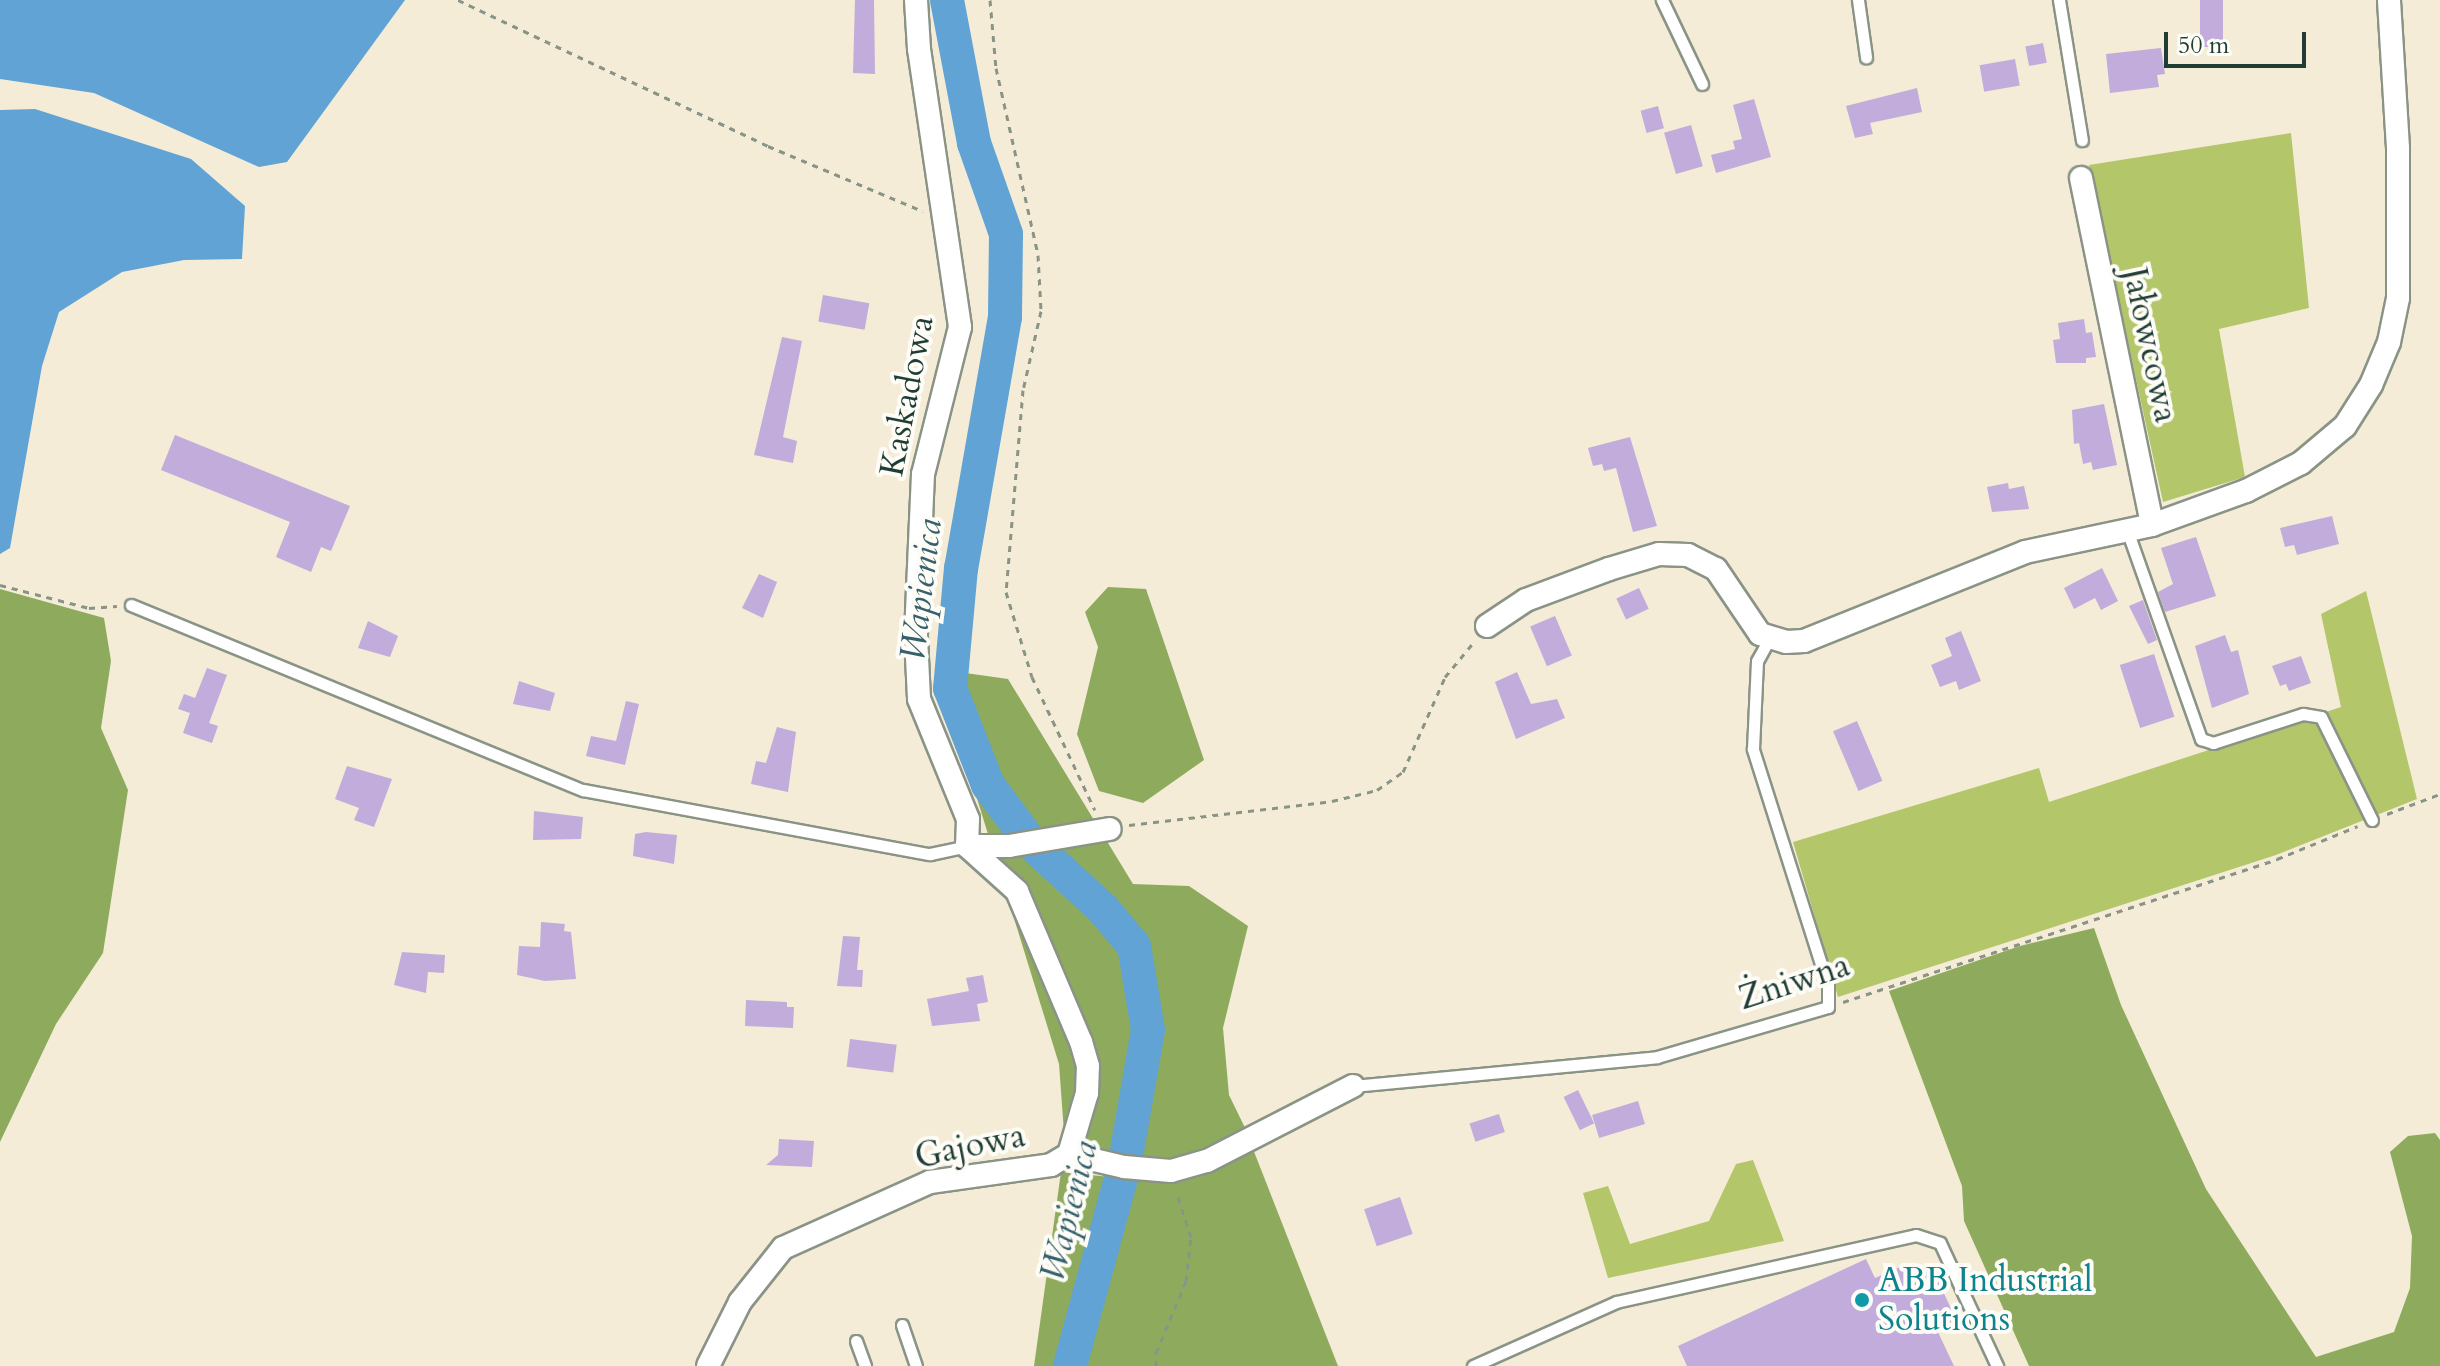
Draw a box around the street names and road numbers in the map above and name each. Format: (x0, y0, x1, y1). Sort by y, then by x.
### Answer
street label: Jałowcowa (2114, 264, 2186, 426)
street label: Kaskadowa (871, 312, 943, 480)
street label: Żniwna (1733, 945, 1855, 1019)
street label: Gajowa (911, 1115, 1029, 1177)

